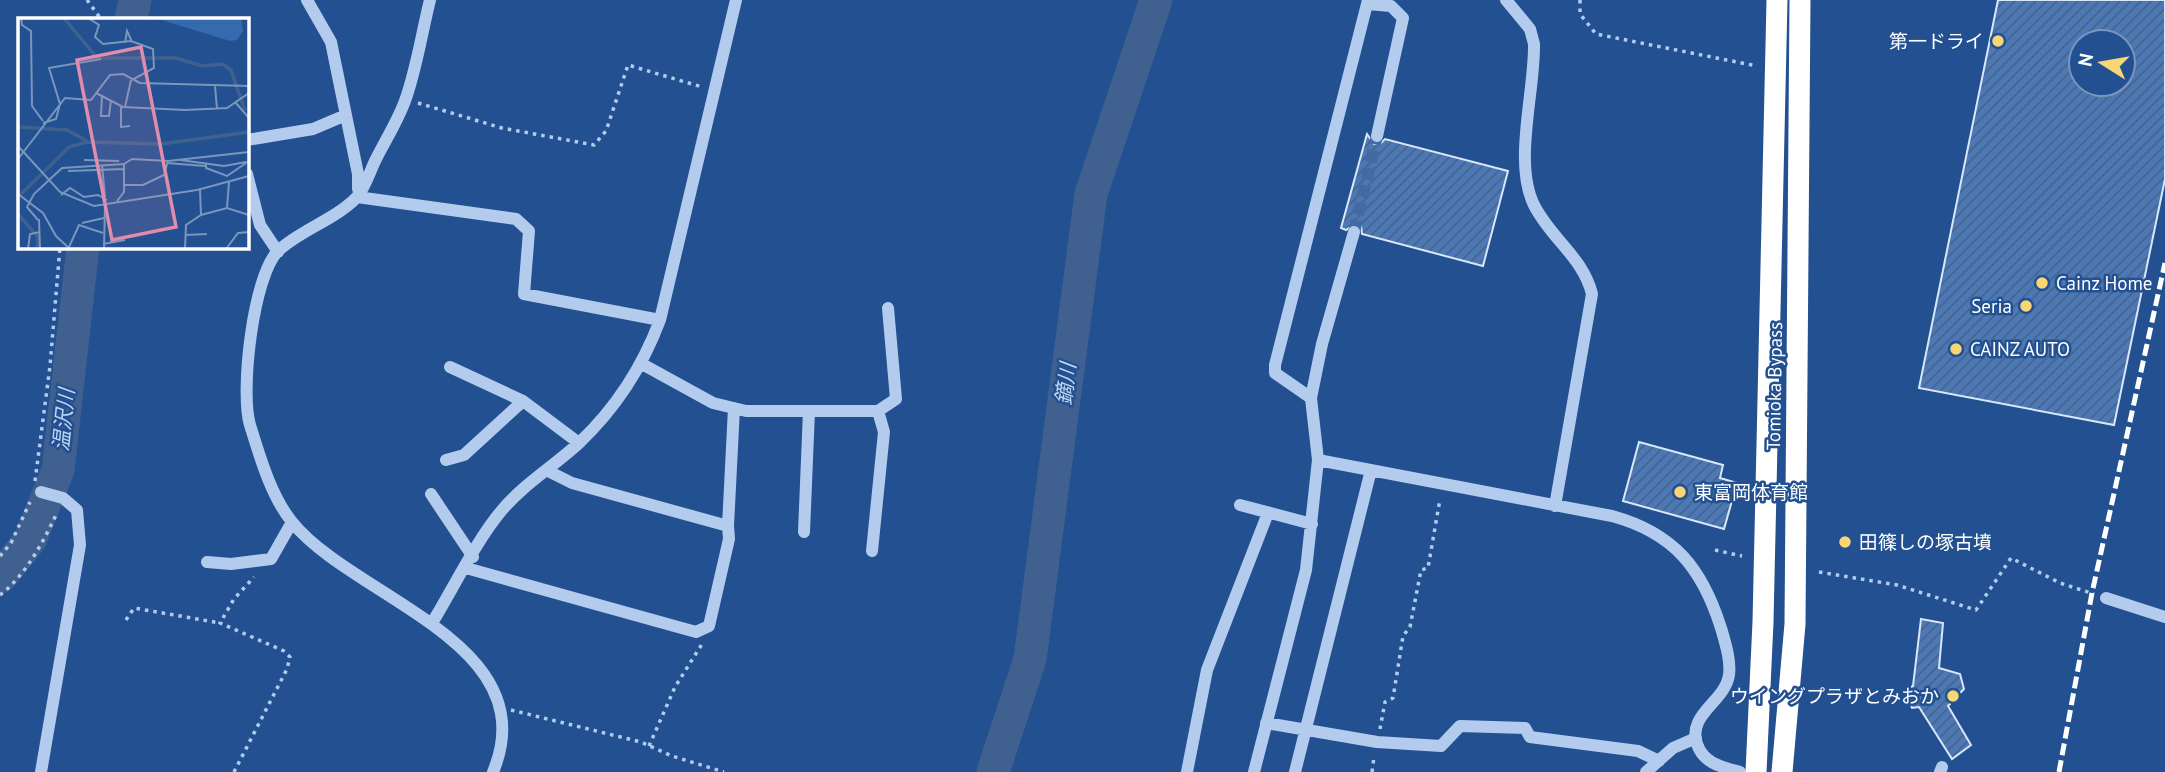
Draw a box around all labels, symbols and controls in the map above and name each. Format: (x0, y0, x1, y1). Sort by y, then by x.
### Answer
inset map (18, 18, 248, 248)
north arrow (2067, 28, 2137, 98)
place label: 第一ドライ (1889, 29, 1984, 53)
marker: 第一ドライ (1990, 33, 2006, 49)
text: N (2072, 51, 2098, 68)
place label: Cainz Home (2056, 271, 2152, 295)
marker: Cainz Home (2034, 275, 2050, 291)
place label: Seria (1971, 294, 2012, 318)
marker: Seria (2018, 298, 2034, 314)
street label: Tomioka Bypass (1761, 322, 1787, 450)
place label: CAINZ AUTO (1970, 337, 2070, 361)
marker: CAINZ AUTO (1948, 341, 1964, 357)
water label: 鏑川 (1050, 359, 1082, 406)
water label: 温沢川 (47, 385, 80, 453)
place label: 東富岡体育館 (1694, 480, 1808, 504)
marker: 東富岡体育館 (1672, 484, 1688, 500)
place label: 田篠しの塚古墳 (1859, 530, 1992, 554)
marker: 田篠しの塚古墳 (1837, 534, 1853, 550)
place label: ウイングプラザとみおか (1730, 684, 1939, 708)
marker: ウイングプラザとみおか (1945, 688, 1961, 704)

